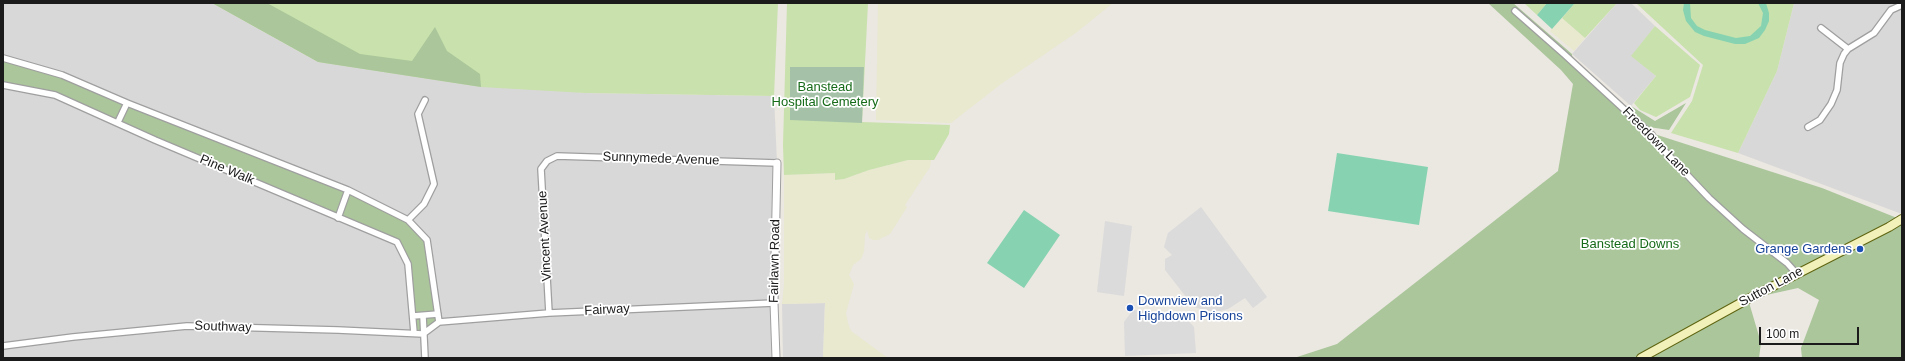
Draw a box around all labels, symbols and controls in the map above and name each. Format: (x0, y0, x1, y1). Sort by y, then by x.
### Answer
park label: Banstead Hospital Cemetery (772, 79, 878, 110)
street label: Freedown Lane (1619, 104, 1693, 180)
street label: Sunnymede Avenue (602, 149, 720, 169)
street label: Pine Walk (197, 151, 257, 189)
street label: Vincent Avenue (535, 190, 555, 282)
street label: Fairlawn Road (766, 219, 784, 303)
park label: Banstead Downs (1581, 236, 1679, 252)
place label: Grange Gardens (1755, 241, 1852, 257)
marker: Grange Gardens (1855, 244, 1865, 254)
street label: Sutton Lane (1736, 264, 1806, 310)
place label: Downview and Highdown Prisons (1138, 293, 1243, 324)
street label: Fairway (584, 301, 630, 319)
marker: Downview and Highdown Prisons (1125, 303, 1135, 313)
street label: Southway (194, 318, 252, 336)
scale bar (1761, 319, 1861, 345)
text: 100 m (1766, 327, 1799, 341)

